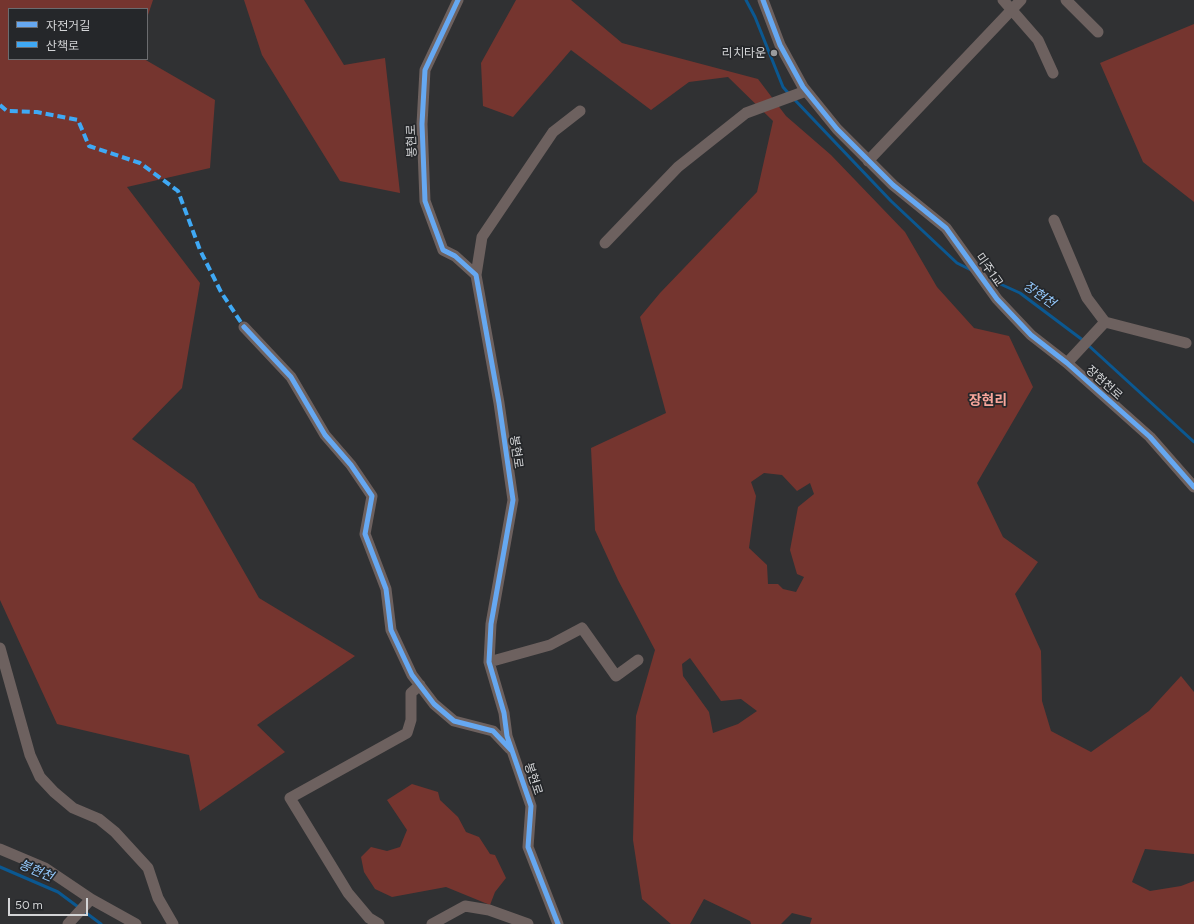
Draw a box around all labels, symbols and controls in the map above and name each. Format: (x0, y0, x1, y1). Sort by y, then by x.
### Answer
legend (8, 8, 148, 60)
text: 자전거길 (46, 19, 90, 33)
text: 산책로 (46, 39, 79, 53)
place label: 리치타운 (722, 46, 766, 60)
marker: 리치타운 (769, 48, 779, 58)
street label: 봉현로 (404, 124, 420, 158)
street label: 미주1교 (972, 250, 1006, 290)
water label: 장현천 (1020, 278, 1058, 312)
street label: 장현천로 (1083, 363, 1125, 403)
district label: 장현리 (969, 393, 1007, 409)
street label: 봉현로 (507, 435, 525, 469)
street label: 봉현로 (521, 761, 545, 797)
water label: 봉현천 (16, 857, 56, 885)
scale bar (10, 890, 90, 916)
text: 50 m (15, 898, 43, 912)

